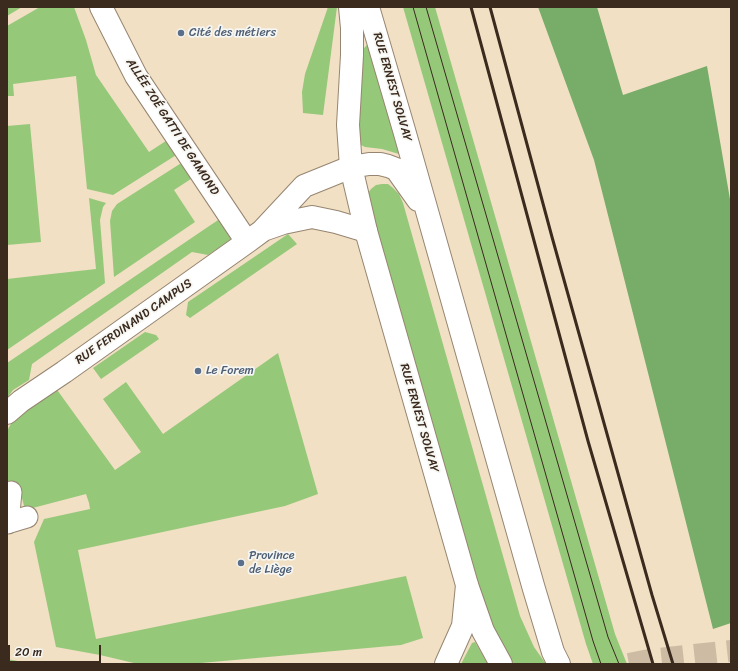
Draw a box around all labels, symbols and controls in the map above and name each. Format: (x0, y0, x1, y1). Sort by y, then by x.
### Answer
place label: Cité des métiers (189, 26, 276, 40)
marker: Cité des métiers (176, 28, 186, 38)
street label: RUE ERNEST SOLVAY (370, 31, 414, 143)
street label: ALLÉE ZOÉ GATTI DE GAMOND (122, 56, 222, 198)
street label: RUE FERDINAND CAMPUS (73, 276, 195, 368)
street label: RUE ERNEST SOLVAY (397, 362, 441, 474)
place label: Le Forem (206, 364, 254, 378)
marker: Le Forem (193, 366, 203, 376)
place label: Province de Liège (249, 549, 294, 577)
marker: Province de Liège (236, 558, 246, 568)
scale bar (10, 637, 103, 663)
text: 20 m (15, 641, 42, 663)

